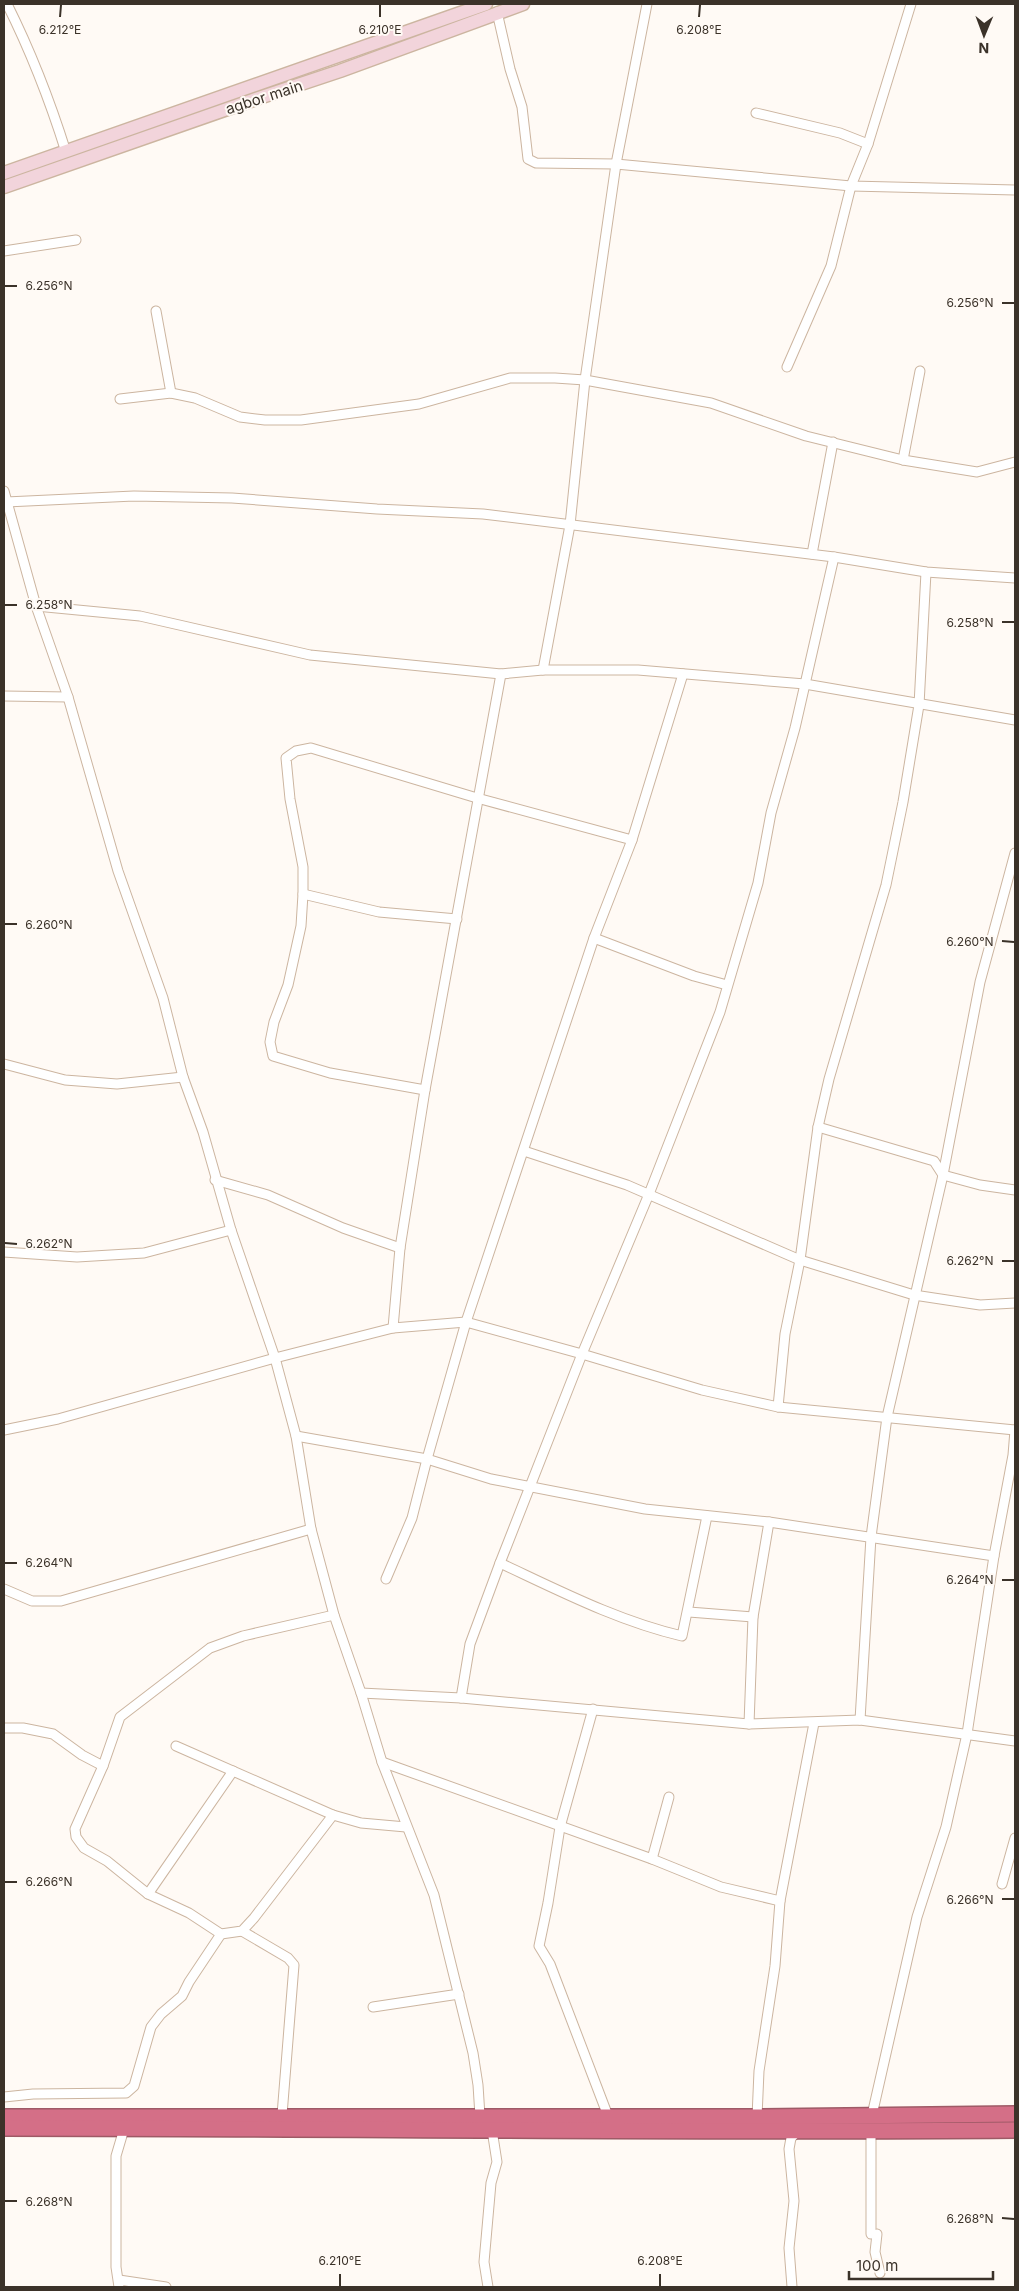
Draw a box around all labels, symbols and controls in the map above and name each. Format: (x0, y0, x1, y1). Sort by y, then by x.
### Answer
north arrow (959, 10, 1009, 60)
text: 6.212°E (39, 22, 81, 37)
text: 6.210°E (359, 22, 401, 37)
text: 6.208°E (676, 22, 722, 37)
text: N (978, 40, 989, 57)
street label: agbor main (223, 76, 305, 118)
text: 6.256°N (25, 278, 73, 293)
text: 6.256°N (946, 295, 994, 310)
text: 6.258°N (26, 597, 72, 612)
text: 6.258°N (947, 615, 993, 630)
text: 6.260°N (25, 917, 73, 932)
text: 6.260°N (946, 934, 994, 949)
text: 6.262°N (25, 1236, 73, 1251)
text: 6.262°N (946, 1253, 994, 1268)
text: 6.264°N (25, 1555, 73, 1570)
text: 6.264°N (946, 1572, 994, 1587)
text: 6.266°N (25, 1874, 73, 1889)
text: 6.266°N (946, 1892, 994, 1907)
text: 6.268°N (25, 2194, 73, 2209)
text: 6.268°N (946, 2211, 994, 2226)
scale bar (849, 2248, 993, 2280)
text: 6.210°E (319, 2253, 361, 2268)
text: 6.208°E (637, 2253, 683, 2268)
text: 100 m (856, 2256, 898, 2275)

